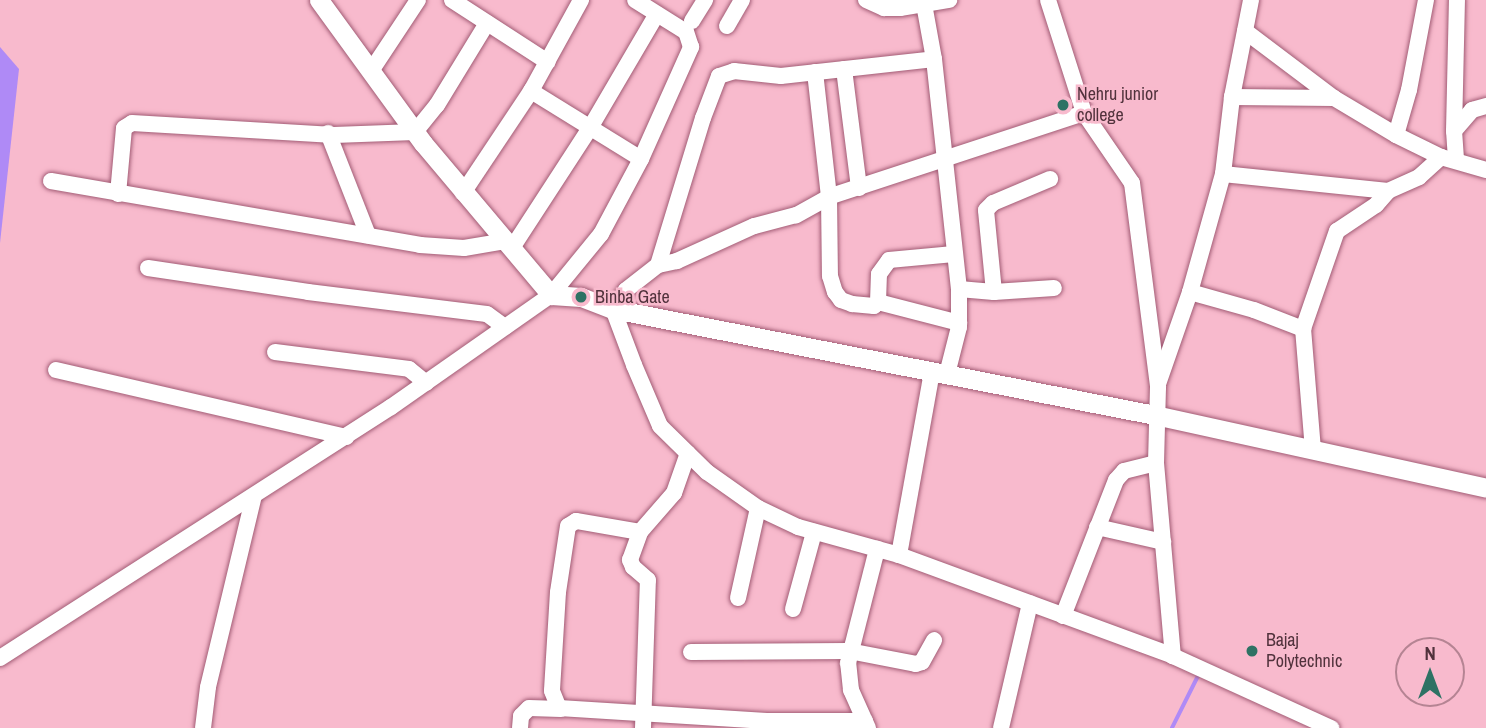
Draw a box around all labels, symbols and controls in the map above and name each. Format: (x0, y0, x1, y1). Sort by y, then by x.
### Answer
place label: Nehru junior college (1077, 84, 1158, 126)
marker: Nehru junior college (1055, 97, 1071, 113)
place label: Binba Gate (595, 286, 670, 308)
marker: Binba Gate (573, 289, 589, 305)
place label: Bajaj Polytechnic (1266, 630, 1342, 672)
north arrow (1395, 637, 1465, 707)
text: N (1424, 640, 1436, 666)
marker: Bajaj Polytechnic (1244, 643, 1260, 659)

